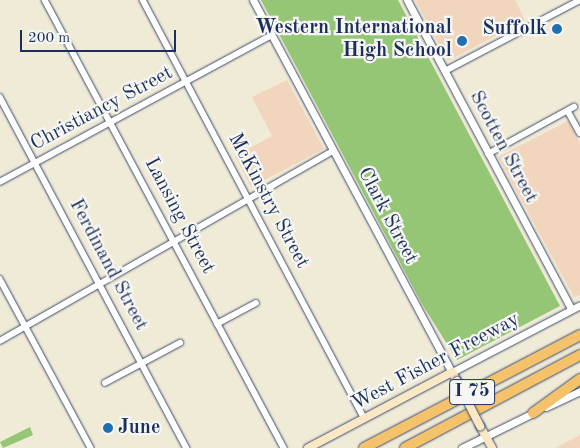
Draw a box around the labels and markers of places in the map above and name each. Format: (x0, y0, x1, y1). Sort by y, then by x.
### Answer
place label: Western International High School (255, 17, 452, 64)
place label: Suffolk (482, 17, 547, 41)
marker: Suffolk (551, 23, 563, 35)
marker: Western International High School (456, 35, 468, 47)
place label: June (118, 416, 160, 440)
marker: June (102, 422, 114, 434)

